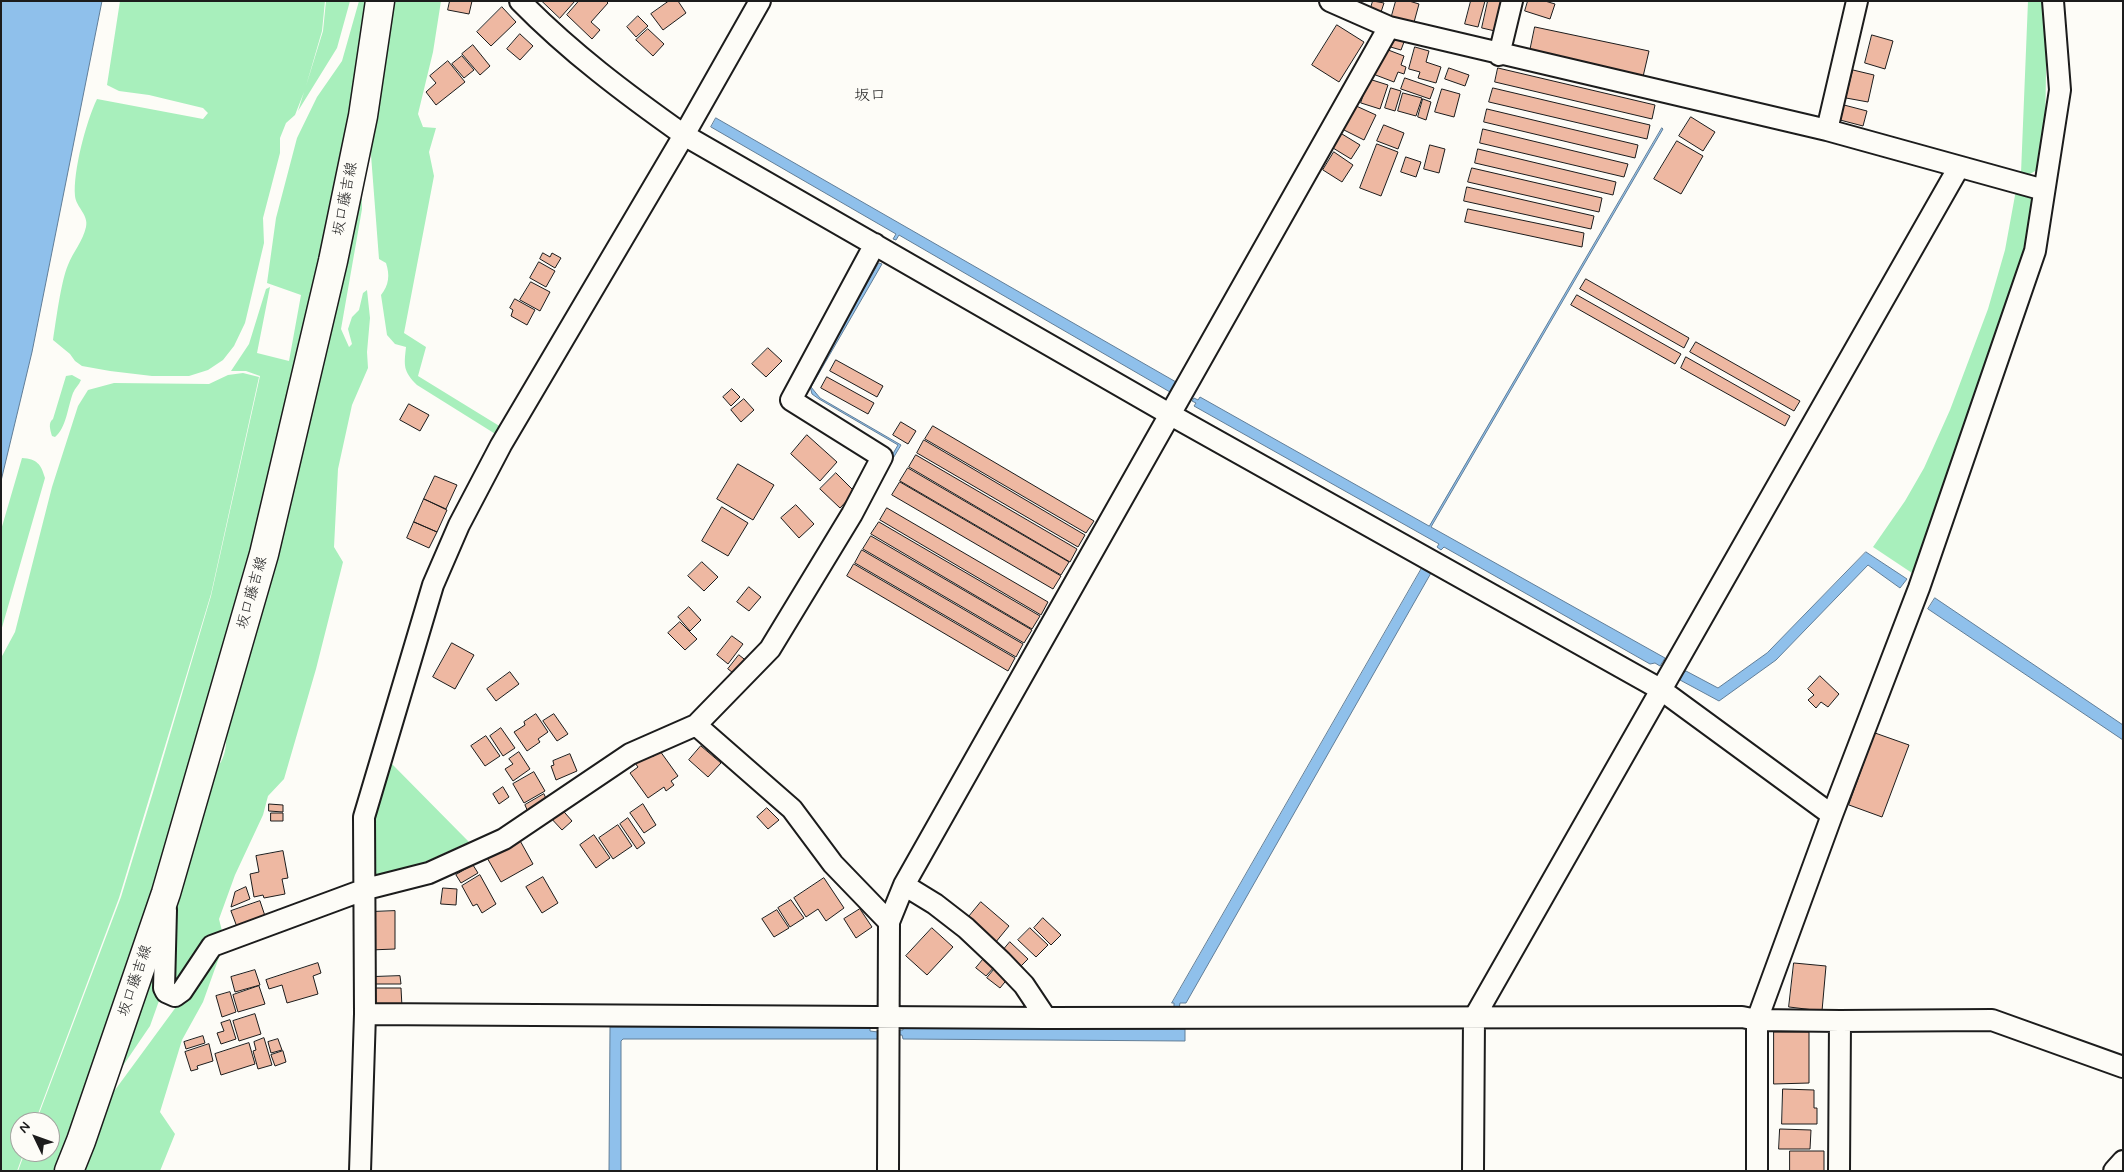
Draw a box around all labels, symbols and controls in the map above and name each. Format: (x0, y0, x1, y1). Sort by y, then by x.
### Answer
district label: 坂口 (854, 87, 886, 107)
street label: 坂口藤吉線 (330, 160, 362, 238)
street label: 坂口藤吉線 (234, 554, 272, 632)
street label: 坂口藤吉線 (115, 943, 157, 1019)
north arrow (10, 1112, 60, 1162)
text: N (15, 1118, 34, 1137)

